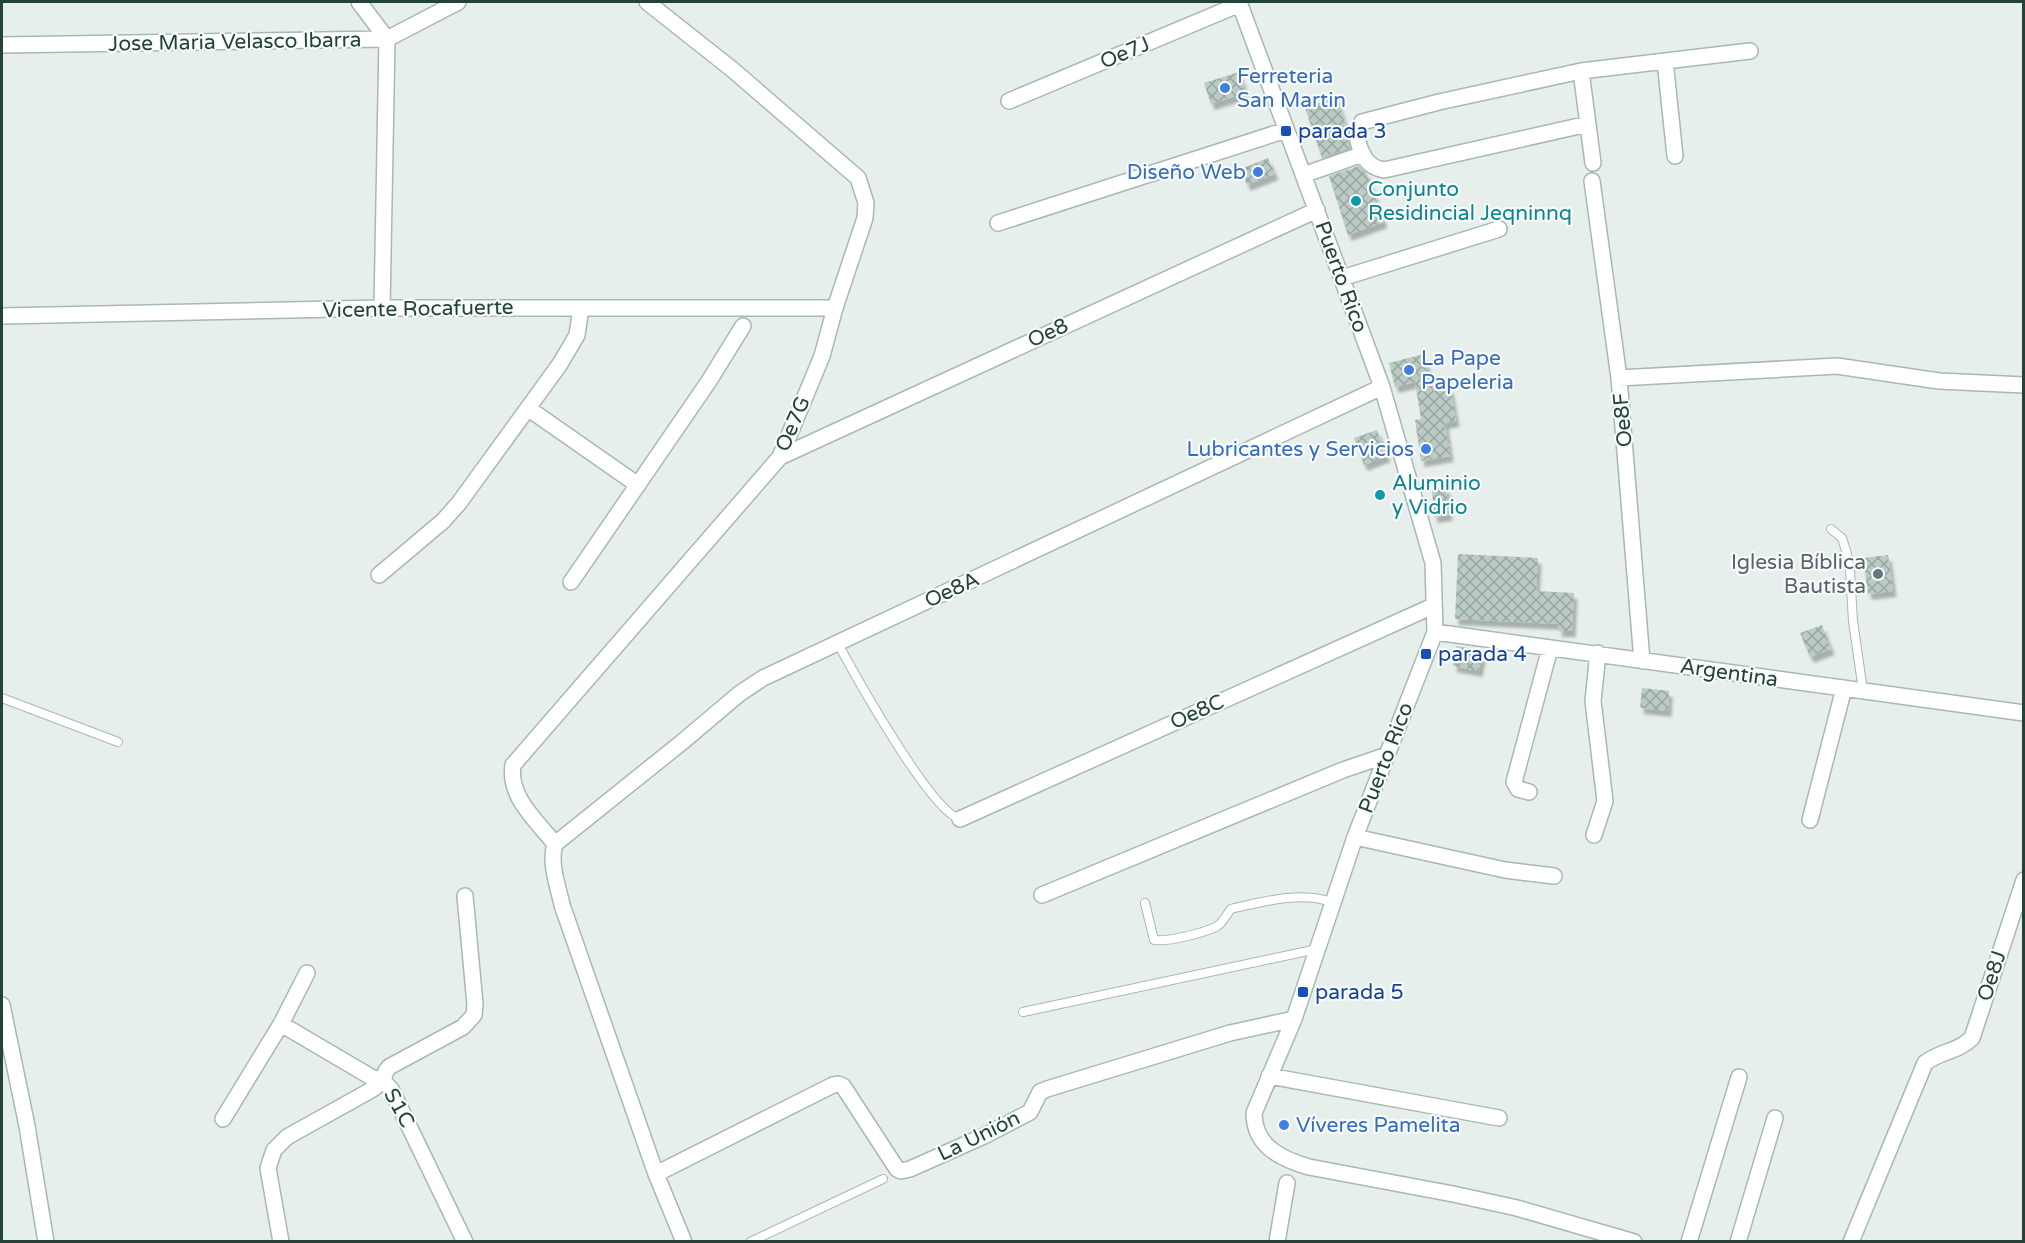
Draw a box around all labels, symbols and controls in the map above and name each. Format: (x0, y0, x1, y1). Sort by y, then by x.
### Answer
street label: Jose Maria Velasco Ibarra (108, 27, 362, 57)
street label: Oe7J (1096, 31, 1154, 75)
place label: Ferreteria San Martin (1237, 64, 1346, 113)
marker: Ferreteria San Martin (1218, 81, 1232, 95)
place label: parada 3 (1298, 119, 1387, 144)
marker: parada 3 (1279, 124, 1293, 138)
place label: Diseño Web (1127, 160, 1246, 185)
marker: Diseño Web (1251, 165, 1265, 179)
place label: Conjunto Residincial Jeqninnq (1368, 177, 1572, 226)
marker: Conjunto Residincial Jeqninnq (1349, 194, 1363, 208)
street label: Puerto Rico (1309, 218, 1373, 336)
street label: Vicente Rocafuerte (322, 295, 514, 323)
street label: Oe8 (1024, 313, 1072, 353)
place label: La Pape Papeleria (1421, 346, 1514, 395)
marker: La Pape Papeleria (1402, 363, 1416, 377)
street label: Oe8F (1608, 392, 1638, 448)
street label: Oe7G (770, 393, 816, 455)
place label: Lubricantes y Servicios (1187, 437, 1414, 462)
marker: Lubricantes y Servicios (1419, 442, 1433, 456)
place label: Aluminio y Vidrio (1392, 471, 1481, 520)
marker: Aluminio y Vidrio (1373, 488, 1387, 502)
place label: Iglesia Bíblica Bautista (1731, 550, 1866, 599)
street label: Oe8A (921, 567, 983, 613)
marker: Iglesia Bíblica Bautista (1871, 567, 1885, 581)
place label: parada 4 (1438, 642, 1527, 667)
marker: parada 4 (1419, 647, 1433, 661)
street label: Argentina (1678, 654, 1780, 692)
street label: Oe8C (1166, 689, 1228, 735)
street label: Puerto Rico (1353, 699, 1419, 817)
street label: Oe8J (1972, 948, 2012, 1004)
place label: parada 5 (1315, 980, 1404, 1005)
marker: parada 5 (1296, 985, 1310, 999)
street label: S1C (378, 1084, 420, 1132)
street label: La Unión (934, 1105, 1024, 1167)
place label: Víveres Pamelita (1296, 1113, 1460, 1138)
marker: Víveres Pamelita (1277, 1118, 1291, 1132)

